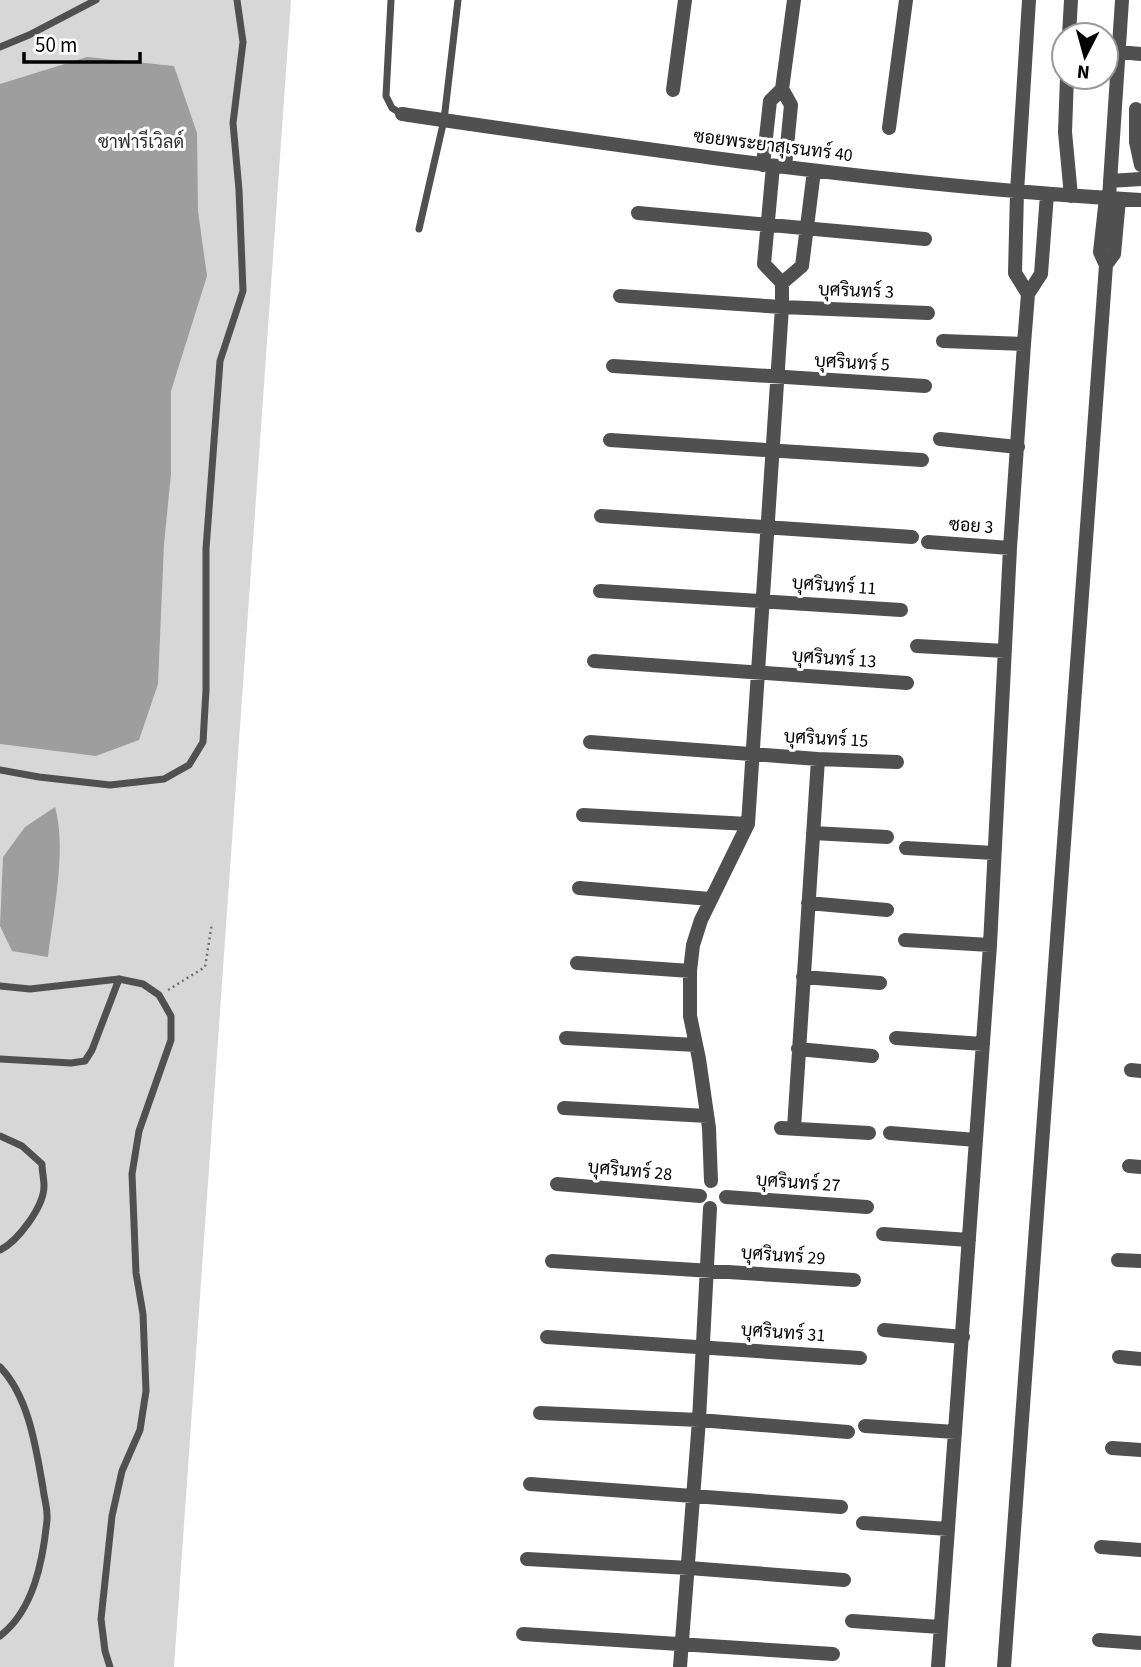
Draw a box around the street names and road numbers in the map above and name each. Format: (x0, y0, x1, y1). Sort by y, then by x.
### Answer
street label: ซอยพระยาสุเรนทร์ 40 (692, 123, 854, 168)
street label: บุศรินทร์ 3 (818, 276, 894, 305)
street label: บุศรินทร์ 5 (814, 348, 891, 377)
street label: ซอย 3 (948, 512, 994, 540)
street label: บุศรินทร์ 11 (791, 570, 877, 601)
street label: บุศรินทร์ 13 (791, 643, 877, 674)
street label: บุศรินทร์ 15 (783, 723, 869, 754)
street label: บุศรินทร์ 28 (587, 1154, 673, 1187)
street label: บุศรินทร์ 27 (755, 1167, 841, 1198)
street label: บุศรินทร์ 29 (740, 1240, 826, 1271)
street label: บุศรินทร์ 31 (740, 1317, 826, 1348)

